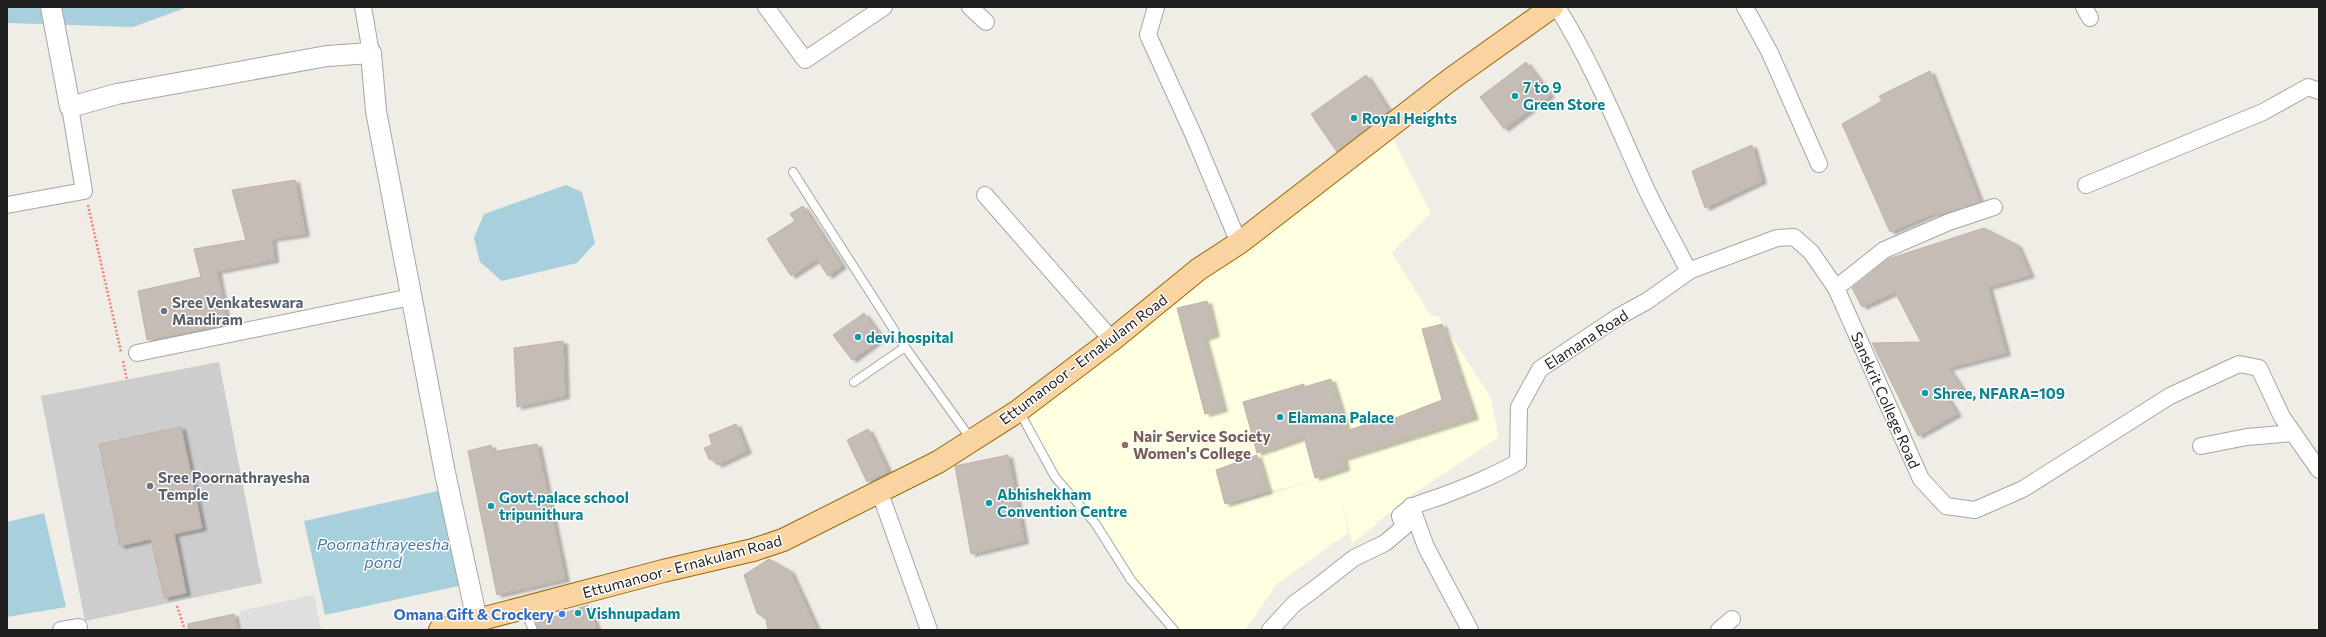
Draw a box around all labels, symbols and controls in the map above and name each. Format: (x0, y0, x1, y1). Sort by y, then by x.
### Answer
place label: 7 to 9 Green Store (1523, 78, 1605, 113)
marker: 7 to 9 Green Store (1510, 91, 1520, 101)
place label: Royal Heights (1362, 109, 1457, 127)
marker: Royal Heights (1349, 113, 1359, 123)
street label: Ettumanoor - Ernakulam Road (996, 290, 1170, 428)
place label: Sree Venkateswara Mandiram (172, 293, 304, 328)
street label: Elamana Road (1541, 305, 1631, 373)
marker: Sree Venkateswara Mandiram (159, 306, 169, 316)
place label: devi hospital (866, 328, 953, 346)
street label: Sanskrit College Road (1848, 329, 1924, 471)
marker: devi hospital (853, 332, 863, 342)
place label: Shree, NFARA=109 (1933, 384, 2065, 402)
marker: Shree, NFARA=109 (1920, 388, 1930, 398)
place label: Elamana Palace (1288, 408, 1394, 426)
marker: Elamana Palace (1275, 412, 1285, 422)
place label: Nair Service Society Women's College (1133, 427, 1271, 462)
marker: Nair Service Society Women's College (1120, 440, 1130, 450)
place label: Sree Poornathrayesha Temple (158, 468, 310, 503)
marker: Sree Poornathrayesha Temple (145, 481, 155, 491)
place label: Abhishekham Convention Centre (997, 485, 1127, 520)
place label: Govt.palace school tripunithura (499, 488, 629, 523)
marker: Abhishekham Convention Centre (984, 498, 994, 508)
marker: Govt.palace school tripunithura (486, 501, 496, 511)
street label: Ettumanoor - Ernakulam Road (580, 531, 784, 601)
water label: Poornathrayeesha pond (317, 534, 449, 571)
place label: Vishnupadam (586, 604, 680, 622)
place label: Omana Gift & Crockery (394, 605, 555, 623)
marker: Vishnupadam (573, 608, 583, 618)
marker: Omana Gift & Crockery (557, 609, 567, 619)

